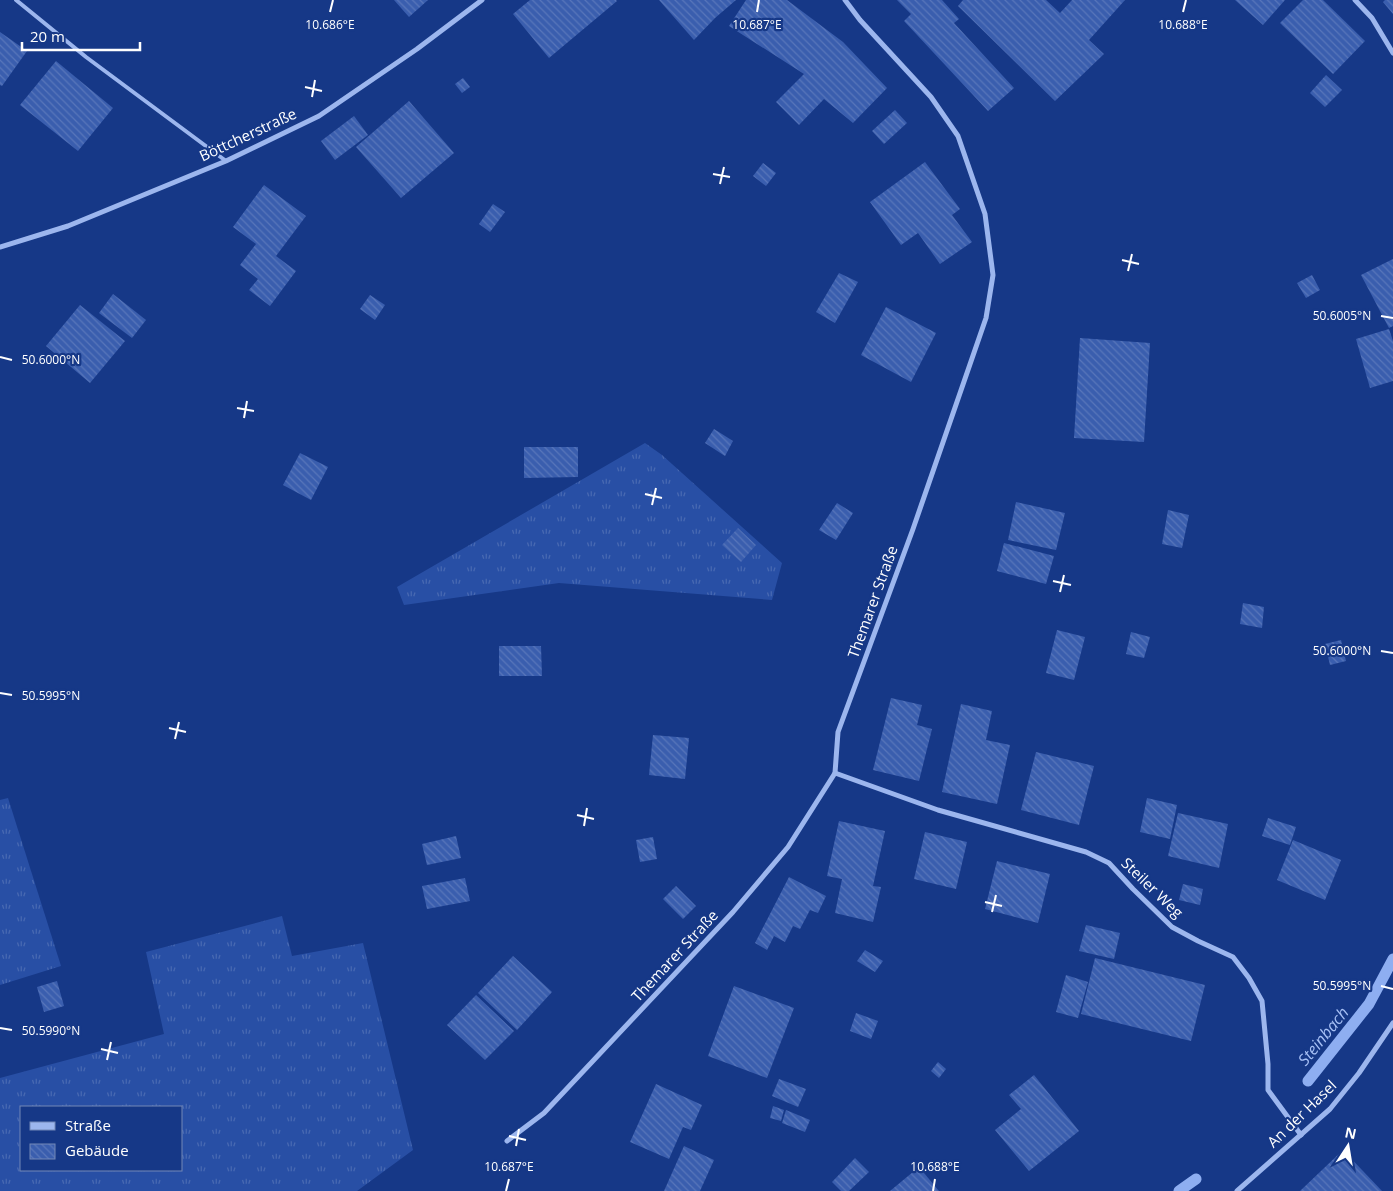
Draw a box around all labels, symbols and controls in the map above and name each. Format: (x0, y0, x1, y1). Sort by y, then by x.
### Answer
text: 10.686°E (305, 16, 355, 33)
text: 10.687°E (732, 16, 782, 33)
text: 10.688°E (1158, 16, 1208, 33)
scale bar (22, 20, 140, 52)
text: 20 m (30, 26, 65, 46)
street label: Böttcherstraße (196, 103, 299, 165)
text: 50.6005°N (1313, 307, 1371, 324)
text: 50.6000°N (22, 351, 80, 368)
street label: Themarer Straße (842, 543, 902, 661)
text: 50.6000°N (1313, 642, 1371, 659)
text: 50.5995°N (22, 687, 80, 704)
street label: Steiler Weg (1118, 853, 1188, 922)
street label: Themarer Straße (627, 905, 722, 1005)
text: 50.5995°N (1313, 977, 1371, 994)
water label: Steinbach (1293, 1002, 1353, 1070)
text: 50.5990°N (22, 1022, 80, 1039)
street label: An der Hasel (1262, 1075, 1340, 1151)
legend (20, 1106, 182, 1171)
text: Straße (65, 1115, 111, 1135)
north arrow (1323, 1121, 1373, 1171)
text: N (1343, 1122, 1358, 1143)
text: Gebäude (65, 1140, 129, 1160)
text: 10.687°E (484, 1158, 534, 1175)
text: 10.688°E (910, 1158, 960, 1175)

